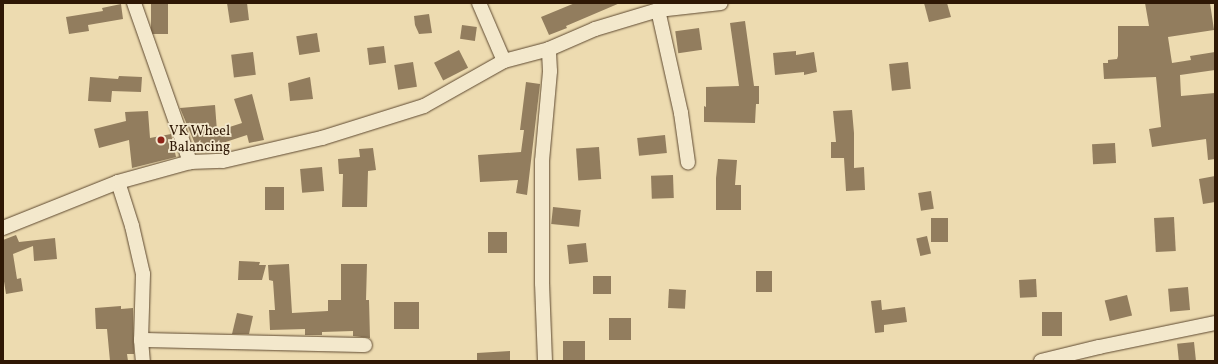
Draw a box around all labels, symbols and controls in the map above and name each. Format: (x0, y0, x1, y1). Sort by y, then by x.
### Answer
place label: VK Wheel Balancing (169, 124, 231, 156)
marker: VK Wheel Balancing (156, 135, 166, 145)

